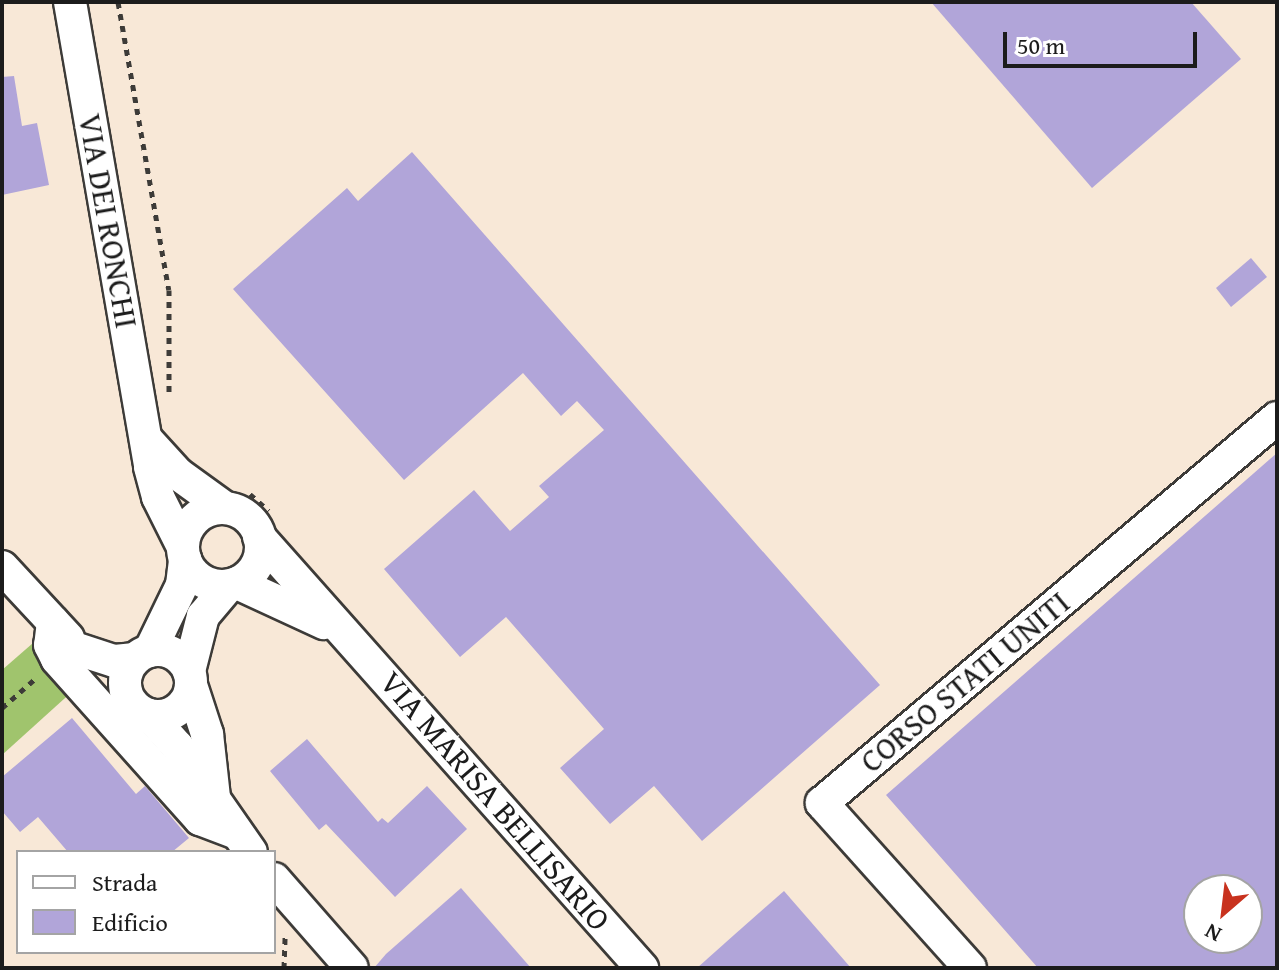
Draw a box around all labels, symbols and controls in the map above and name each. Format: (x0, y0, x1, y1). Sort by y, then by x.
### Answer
scale bar (1007, 16, 1201, 66)
text: 50 m (1017, 28, 1065, 63)
street label: VIA DEI RONCHI (70, 111, 146, 331)
street label: CORSO STATI UNITI (853, 583, 1077, 781)
street label: VIA MARISA BELLISARIO (372, 663, 618, 939)
legend (16, 850, 276, 954)
text: Strada (92, 865, 157, 900)
north arrow (1183, 874, 1263, 954)
text: Edificio (92, 905, 168, 940)
text: N (1199, 916, 1227, 951)

